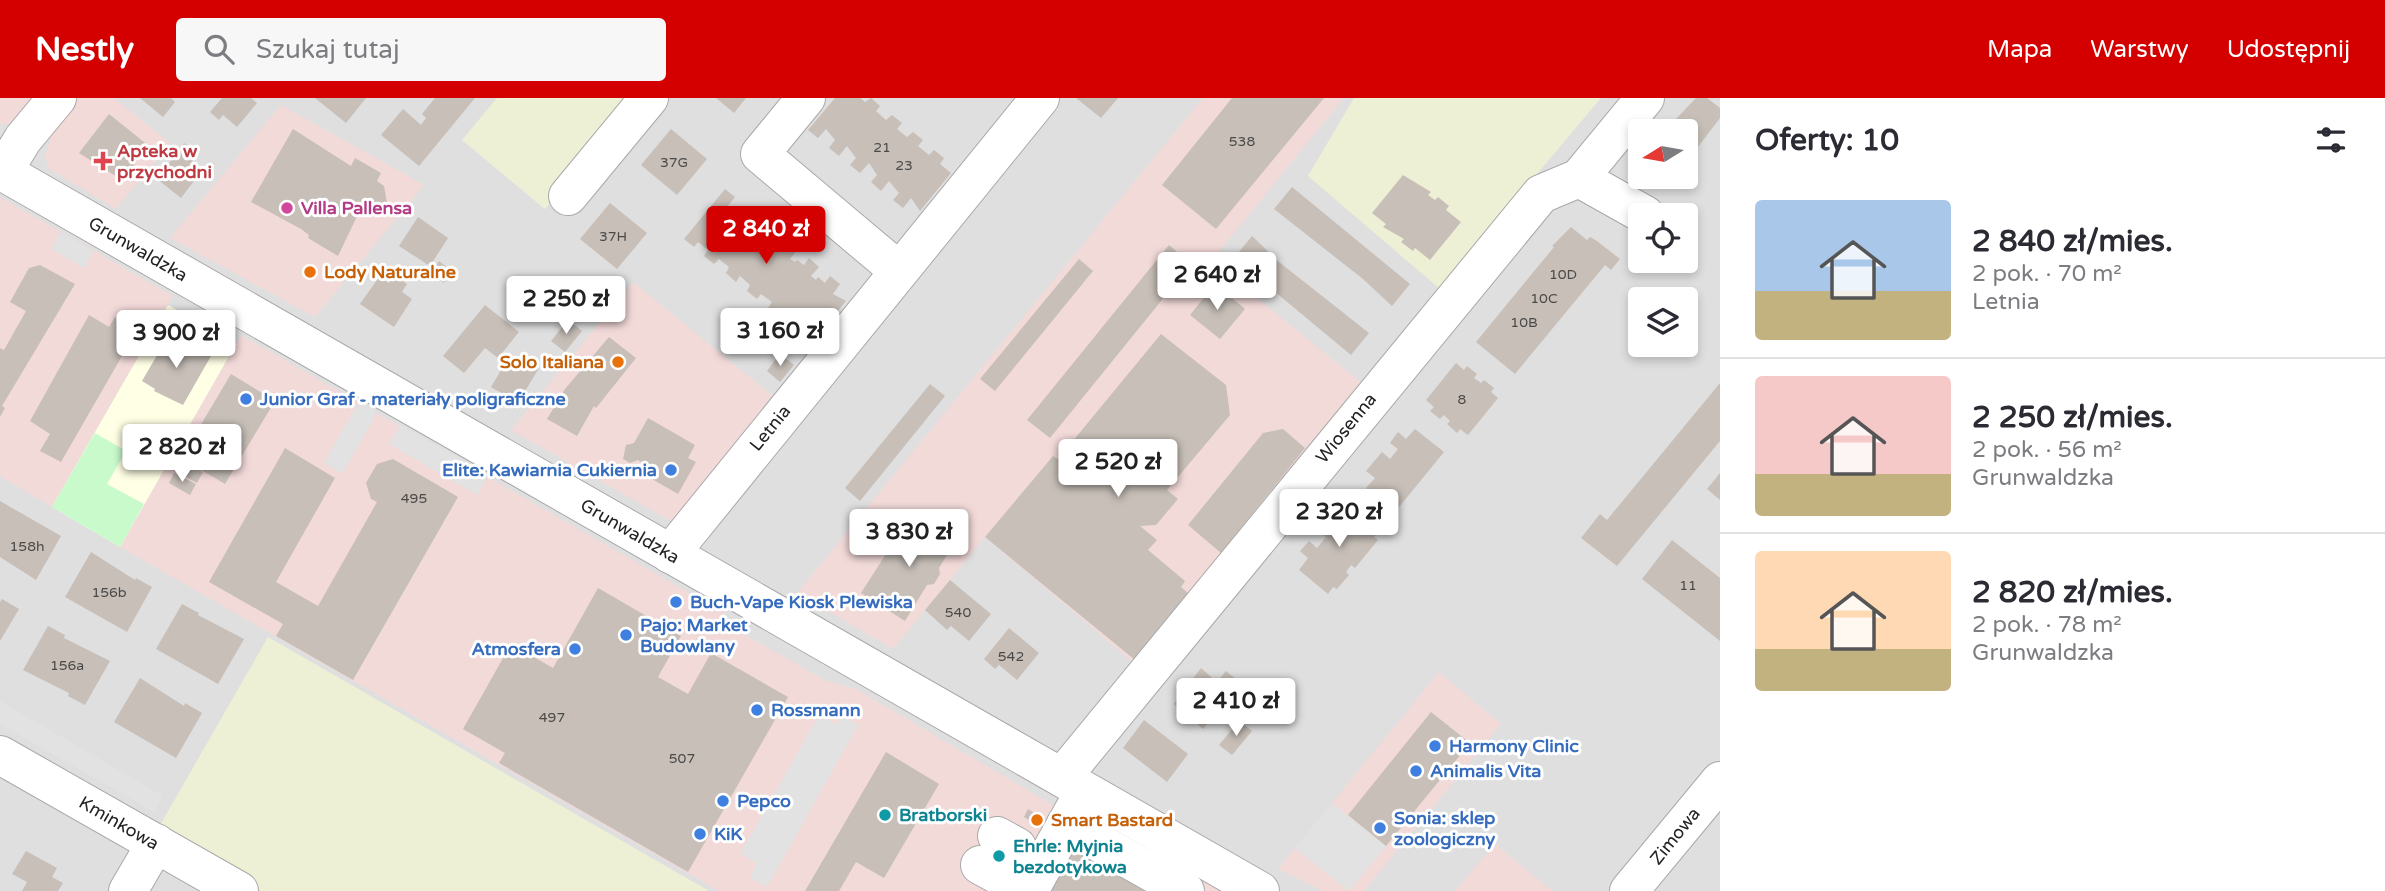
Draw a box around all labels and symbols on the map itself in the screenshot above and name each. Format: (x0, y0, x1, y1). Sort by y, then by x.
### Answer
north arrow (1628, 119, 1698, 189)
house number: 538 (1229, 133, 1255, 150)
house number: 21 (873, 139, 891, 156)
place label: Apteka w przychodni (117, 140, 212, 183)
marker: Apteka w przychodni (95, 153, 111, 169)
house number: 37G (660, 154, 688, 171)
house number: 23 (895, 157, 913, 174)
place label: Villa Pallensa (301, 197, 412, 219)
marker: Villa Pallensa (279, 200, 295, 216)
pin: 2 840 zł (694, 206, 838, 266)
street label: Grunwaldzka (84, 212, 192, 286)
house number: 37H (599, 228, 627, 245)
pin: 2 640 zł (1145, 252, 1289, 312)
place label: Lody Naturalne (324, 261, 456, 283)
marker: Lody Naturalne (302, 264, 318, 280)
house number: 10D (1549, 266, 1577, 283)
pin: 2 250 zł (494, 276, 638, 336)
house number: 10C (1530, 290, 1558, 307)
pin: 3 160 zł (708, 308, 852, 368)
pin: 3 900 zł (104, 310, 248, 370)
house number: 10B (1510, 314, 1538, 331)
place label: Solo Italiana (500, 351, 604, 373)
marker: Solo Italiana (610, 354, 626, 370)
place label: Junior Graf - materiały poligraficzne (259, 388, 566, 410)
street label: Wiosenna (1311, 388, 1381, 468)
marker: Junior Graf - materiały poligraficzne (238, 391, 254, 407)
house number: 8 (1458, 391, 1467, 408)
street label: Letnia (745, 400, 795, 456)
pin: 2 820 zł (110, 424, 254, 484)
pin: 2 520 zł (1046, 440, 1190, 499)
place label: Elite: Kawiarnia Cukiernia (442, 459, 657, 481)
marker: Elite: Kawiarnia Cukiernia (663, 462, 679, 478)
house number: 495 (401, 490, 427, 507)
pin: 2 320 zł (1267, 490, 1411, 549)
street label: Grunwaldzka (576, 494, 684, 568)
pin: 3 830 zł (837, 510, 981, 569)
house number: 158h (10, 538, 44, 555)
house number: 11 (1679, 577, 1697, 594)
house number: 156b (91, 584, 127, 601)
place label: Buch-Vape Kiosk Plewiska (690, 591, 913, 613)
marker: Buch-Vape Kiosk Plewiska (668, 594, 684, 610)
house number: 540 (945, 604, 971, 621)
place label: Pajo: Market Budowlany (640, 614, 748, 657)
marker: Pajo: Market Budowlany (618, 627, 634, 643)
place label: Atmosfera (471, 638, 561, 660)
marker: Atmosfera (567, 641, 583, 657)
house number: 542 (998, 648, 1024, 665)
house number: 156a (50, 657, 84, 674)
pin: 2 410 zł (1164, 678, 1308, 738)
place label: Rossmann (771, 699, 861, 721)
marker: Rossmann (749, 702, 765, 718)
house number: 497 (539, 709, 565, 726)
place label: Harmony Clinic (1449, 735, 1579, 757)
marker: Harmony Clinic (1427, 738, 1443, 754)
house number: 507 (669, 750, 695, 767)
place label: Animalis Vita (1430, 760, 1541, 782)
marker: Animalis Vita (1408, 763, 1424, 779)
place label: Pepco (737, 790, 791, 812)
street label: Kminkowa (75, 791, 163, 855)
marker: Pepco (715, 793, 731, 809)
street label: Zimowa (1645, 803, 1705, 869)
place label: Bratborski (899, 804, 987, 826)
marker: Bratborski (877, 807, 893, 823)
place label: Sonia: sklep zoologiczny (1394, 807, 1495, 850)
place label: Smart Bastard (1051, 809, 1173, 831)
marker: Smart Bastard (1029, 812, 1045, 828)
marker: Sonia: sklep zoologiczny (1372, 820, 1388, 836)
place label: KiK (714, 823, 742, 845)
marker: KiK (692, 826, 708, 842)
place label: Ehrle: Myjnia bezdotykowa (1013, 835, 1127, 878)
marker: Ehrle: Myjnia bezdotykowa (991, 848, 1007, 864)

